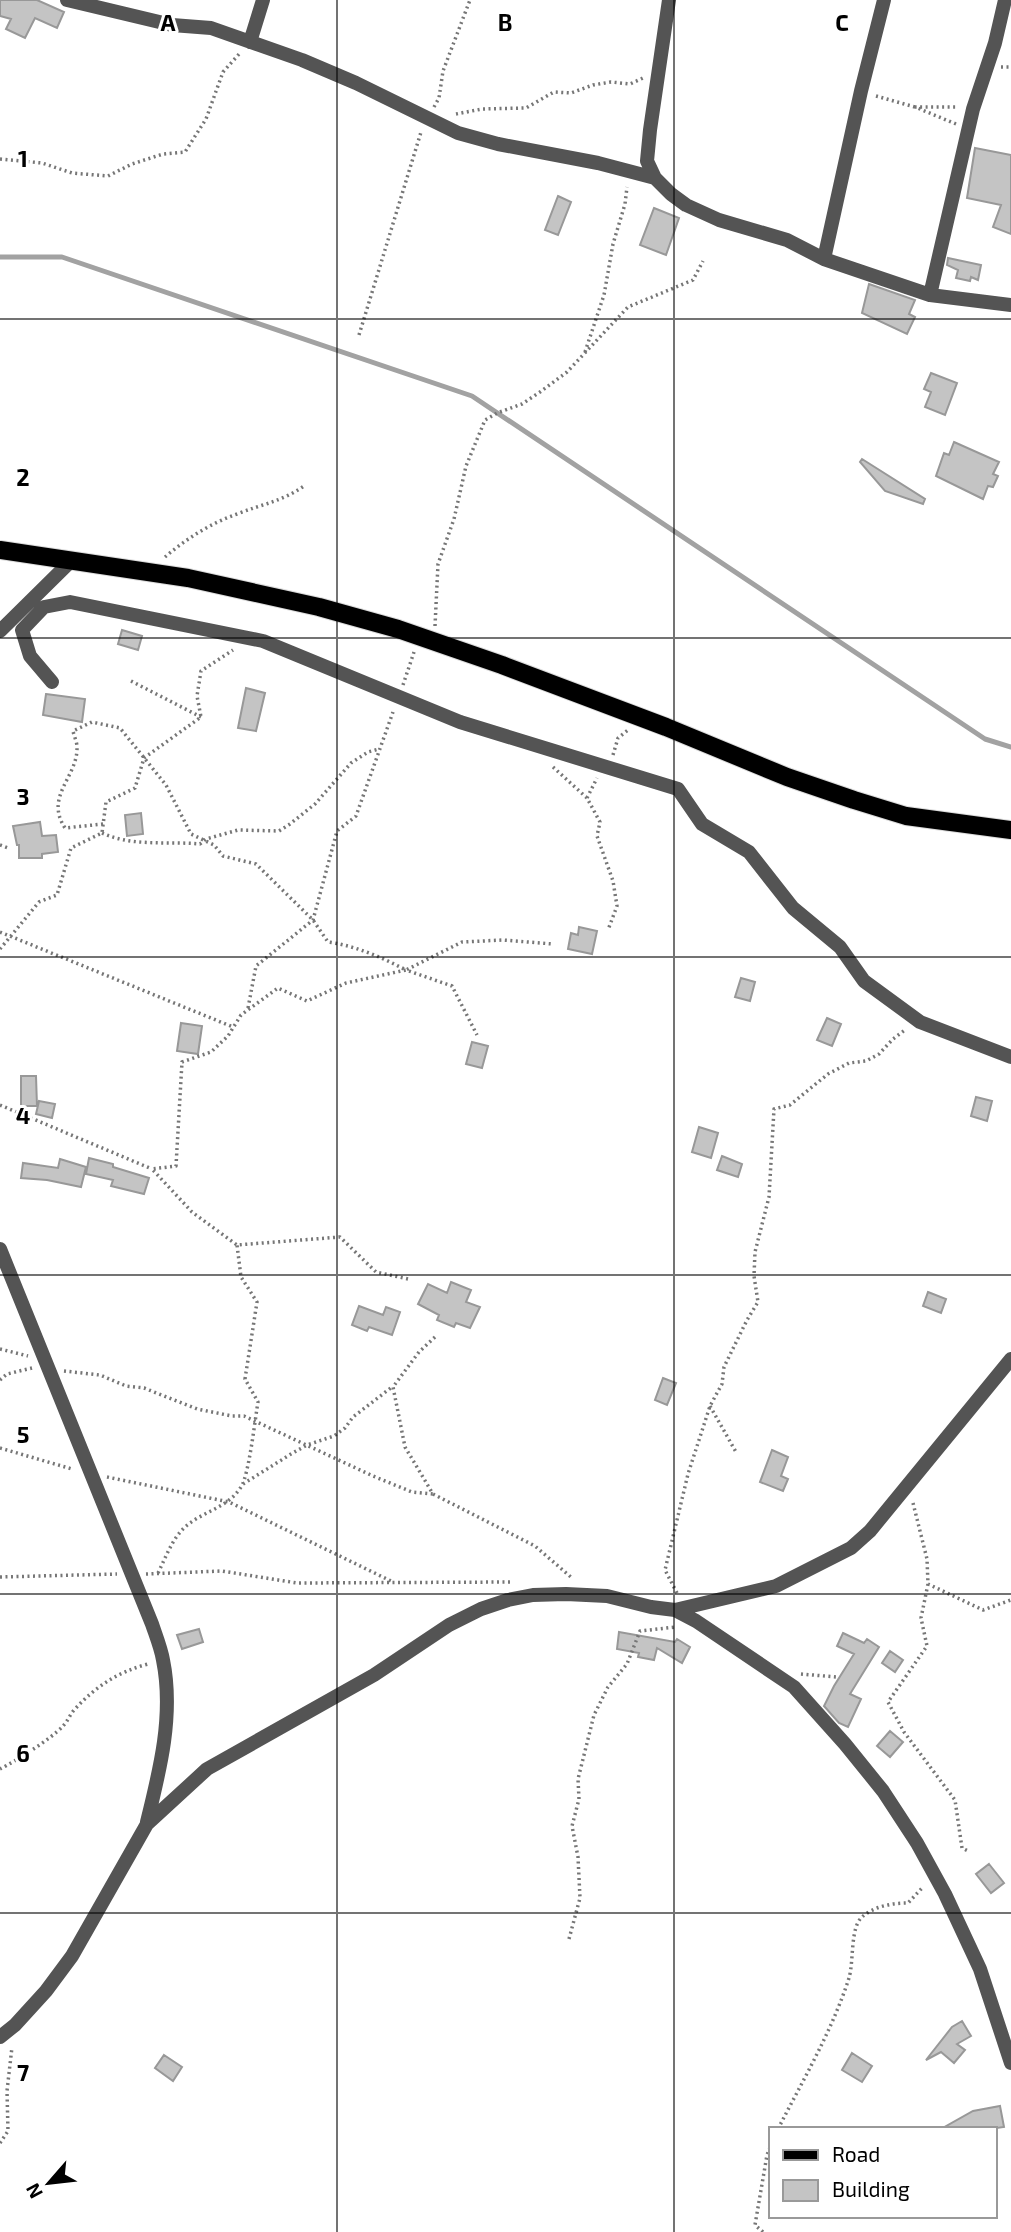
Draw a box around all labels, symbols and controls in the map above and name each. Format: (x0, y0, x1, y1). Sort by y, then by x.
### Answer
text: A (160, 8, 176, 36)
text: B (498, 8, 512, 36)
text: C (835, 8, 849, 36)
text: 1 (18, 144, 28, 172)
text: 2 (16, 463, 30, 491)
text: 3 (16, 782, 30, 810)
text: 4 (16, 1101, 30, 1129)
text: 5 (17, 1420, 29, 1448)
text: 6 (16, 1739, 30, 1767)
text: 7 (17, 2058, 29, 2086)
legend (769, 2127, 997, 2218)
text: Road (832, 2141, 880, 2166)
north arrow (14, 2148, 84, 2218)
text: Building (832, 2176, 910, 2201)
text: N (20, 2180, 47, 2203)

